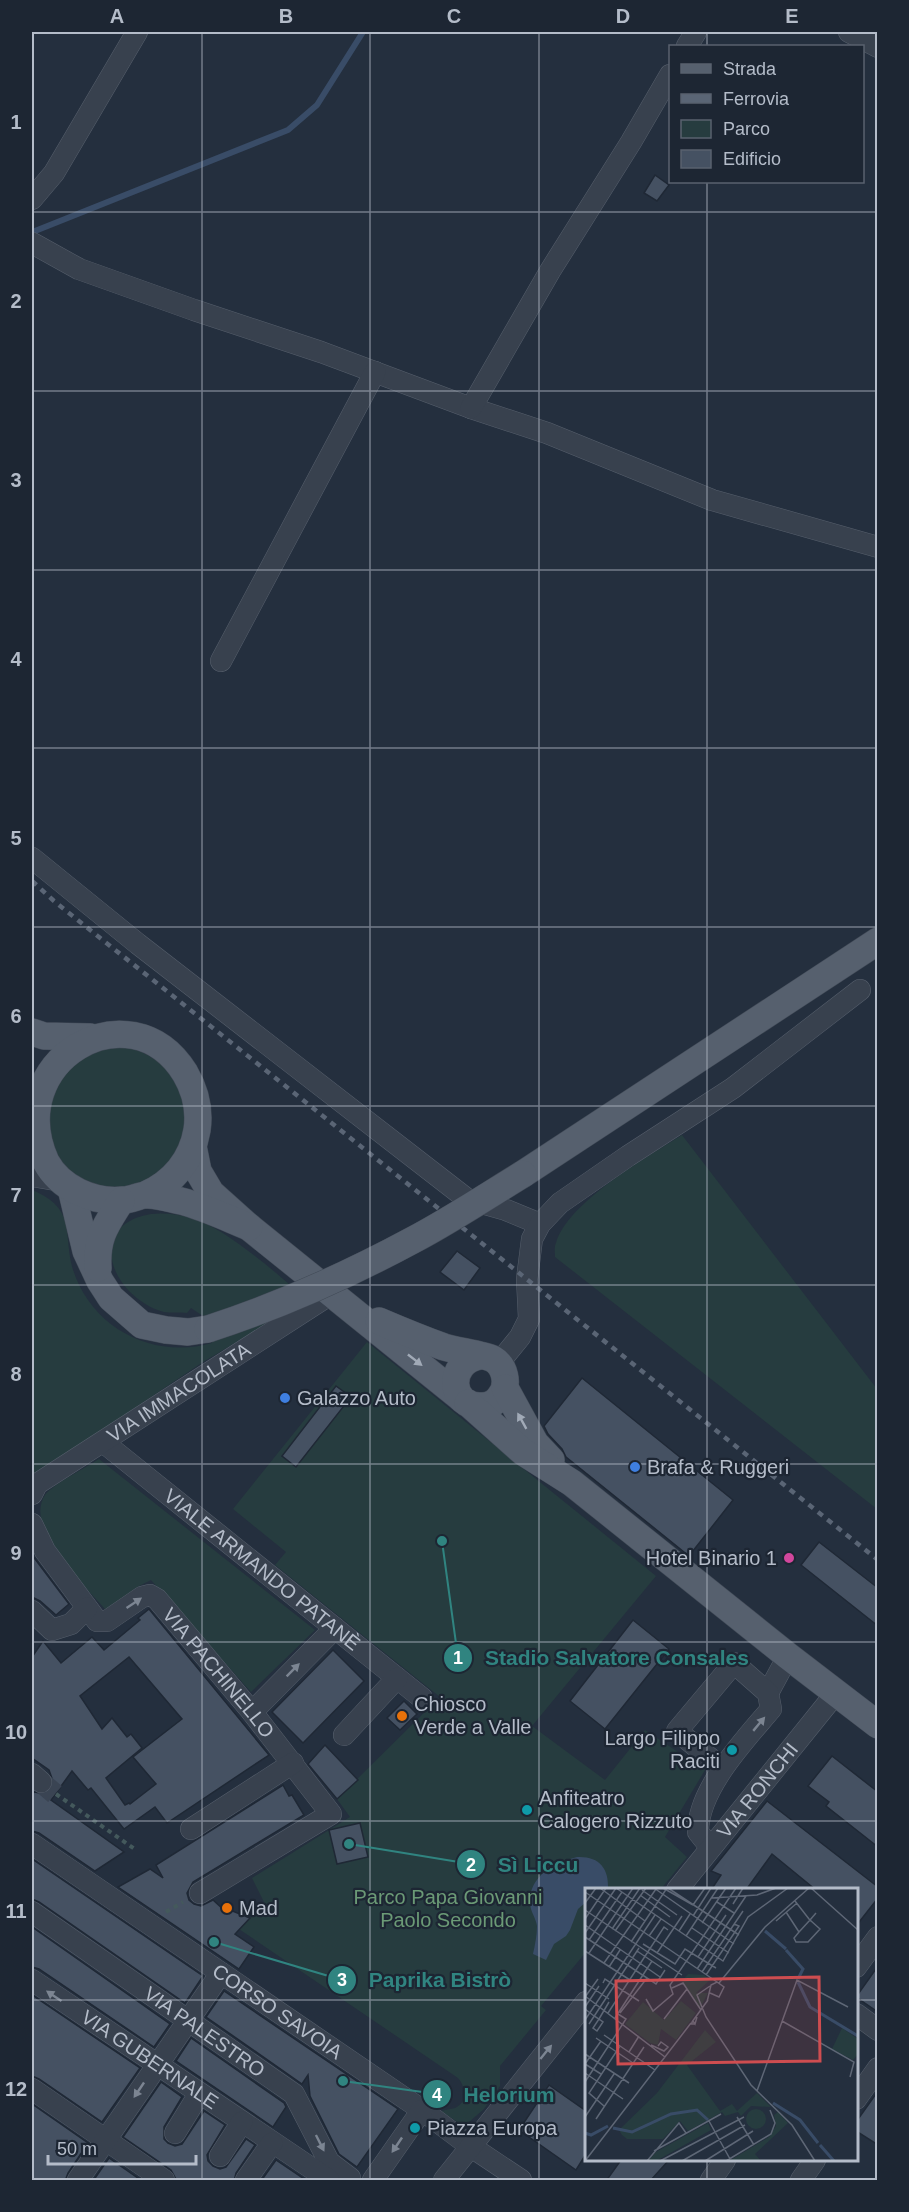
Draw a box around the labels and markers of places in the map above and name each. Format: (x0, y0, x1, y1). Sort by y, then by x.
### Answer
place label: Galazzo Auto (297, 1387, 416, 1409)
marker: Galazzo Auto (278, 1391, 292, 1405)
place label: Brafa & Ruggeri (647, 1456, 789, 1478)
marker: Brafa & Ruggeri (628, 1460, 642, 1474)
place label: Hotel Binario 1 (646, 1547, 777, 1569)
marker: Hotel Binario 1 (782, 1551, 796, 1565)
callout: Stadio Salvatore Consales (443, 1638, 761, 1677)
place label: Chiosco Verde a Valle (414, 1693, 532, 1738)
marker: Chiosco Verde a Valle (395, 1709, 409, 1723)
place label: Largo Filippo Raciti (604, 1727, 720, 1772)
marker: Largo Filippo Raciti (725, 1743, 739, 1757)
place label: Anfiteatro Calogero Rizzuto (539, 1787, 692, 1832)
marker: Anfiteatro Calogero Rizzuto (520, 1803, 534, 1817)
callout: Sì Liccu (456, 1845, 591, 1884)
place label: Mad (239, 1897, 278, 1919)
marker: Mad (220, 1901, 234, 1915)
callout: Paprika Bistrò (327, 1961, 523, 2000)
callout: Helorium (422, 2075, 567, 2114)
place label: Piazza Europa (427, 2117, 558, 2139)
marker: Piazza Europa (408, 2121, 422, 2135)

